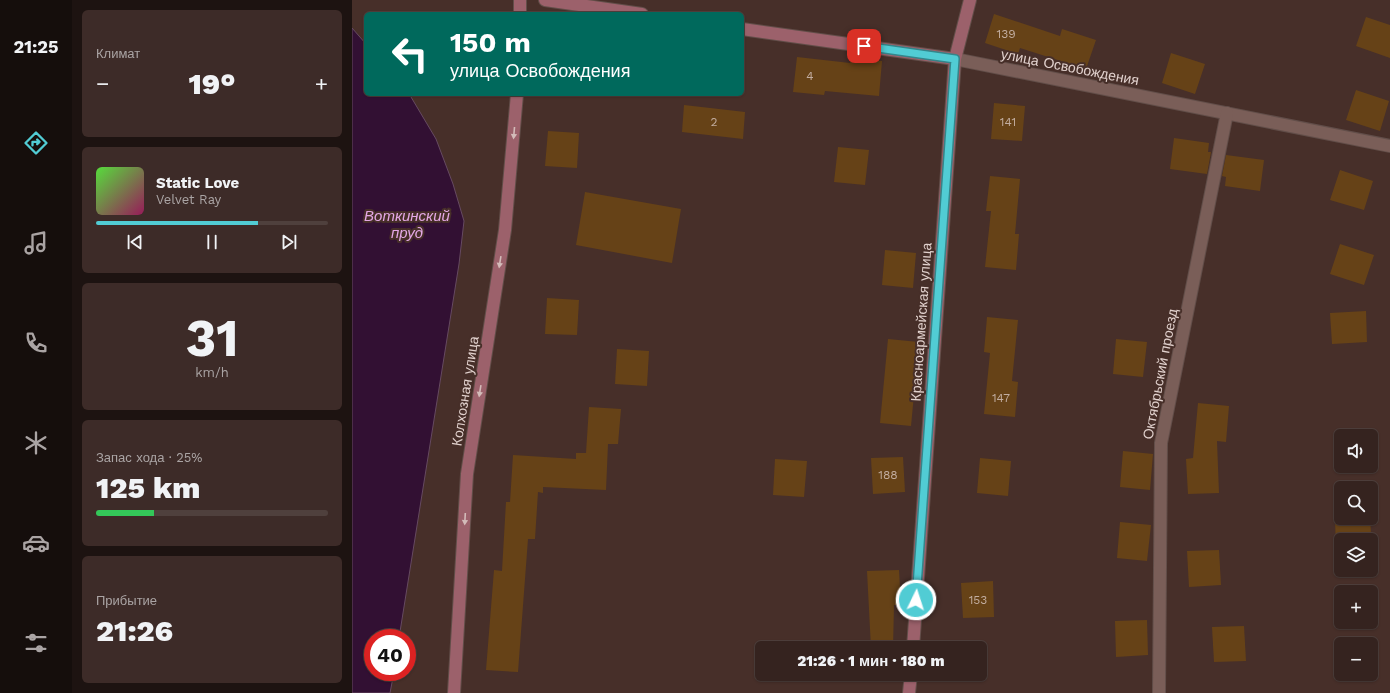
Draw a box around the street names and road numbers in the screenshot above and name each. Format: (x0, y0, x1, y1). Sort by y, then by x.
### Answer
street label: улица Освобождения (1000, 46, 1140, 88)
street label: Красноармейская улица (907, 242, 935, 402)
street label: Октябрьский проезд (1139, 307, 1181, 441)
street label: Колхозная улица (448, 335, 482, 447)

